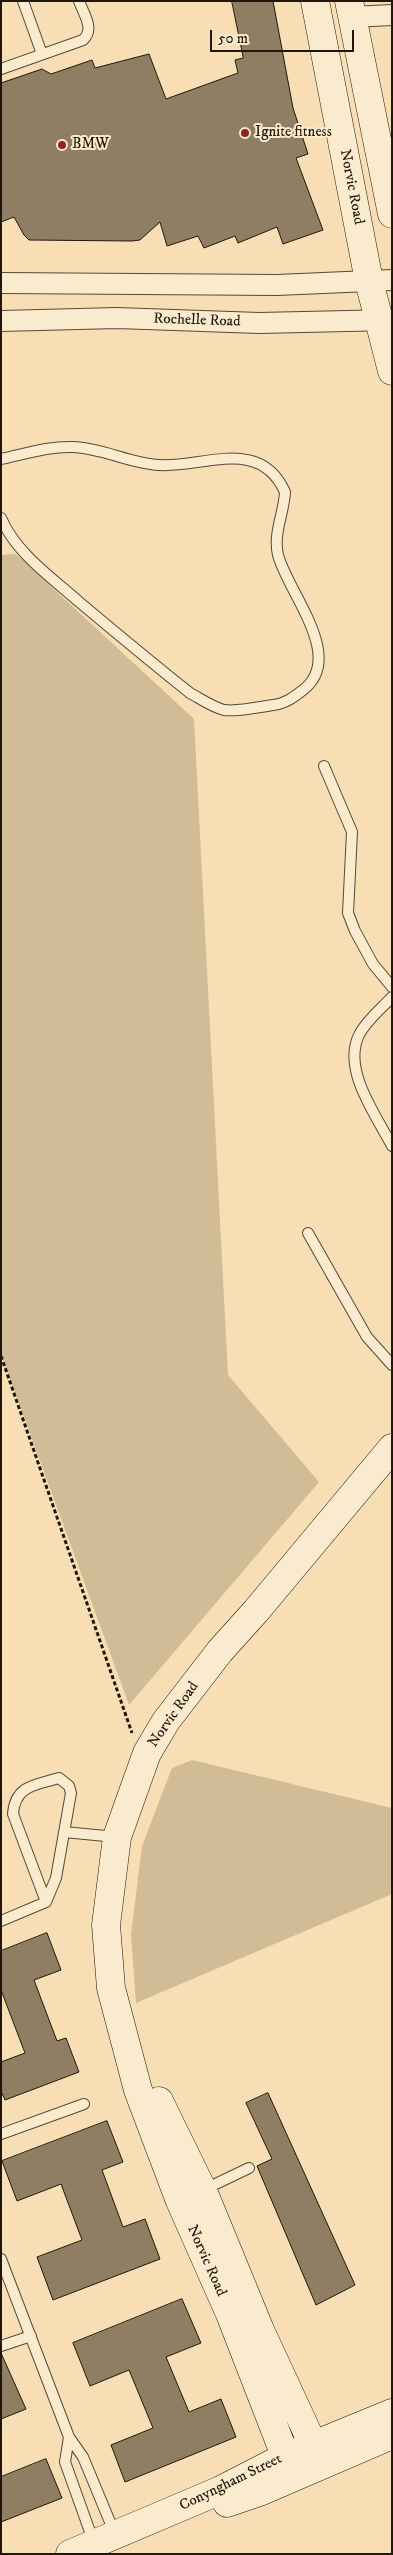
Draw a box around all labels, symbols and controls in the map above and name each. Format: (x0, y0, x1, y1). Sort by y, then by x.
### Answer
scale bar (213, 20, 357, 52)
text: 50 m (218, 29, 248, 48)
place label: Ignite fitness (255, 124, 332, 142)
marker: Ignite fitness (239, 127, 251, 139)
place label: BMW (72, 136, 109, 154)
marker: BMW (56, 139, 68, 151)
street label: Norvic Road (335, 148, 367, 226)
street label: Rochelle Road (153, 310, 241, 332)
street label: Norvic Road (145, 1679, 203, 1751)
street label: Norvic Road (182, 2223, 230, 2299)
street label: Conyngham Street (177, 2450, 285, 2516)

